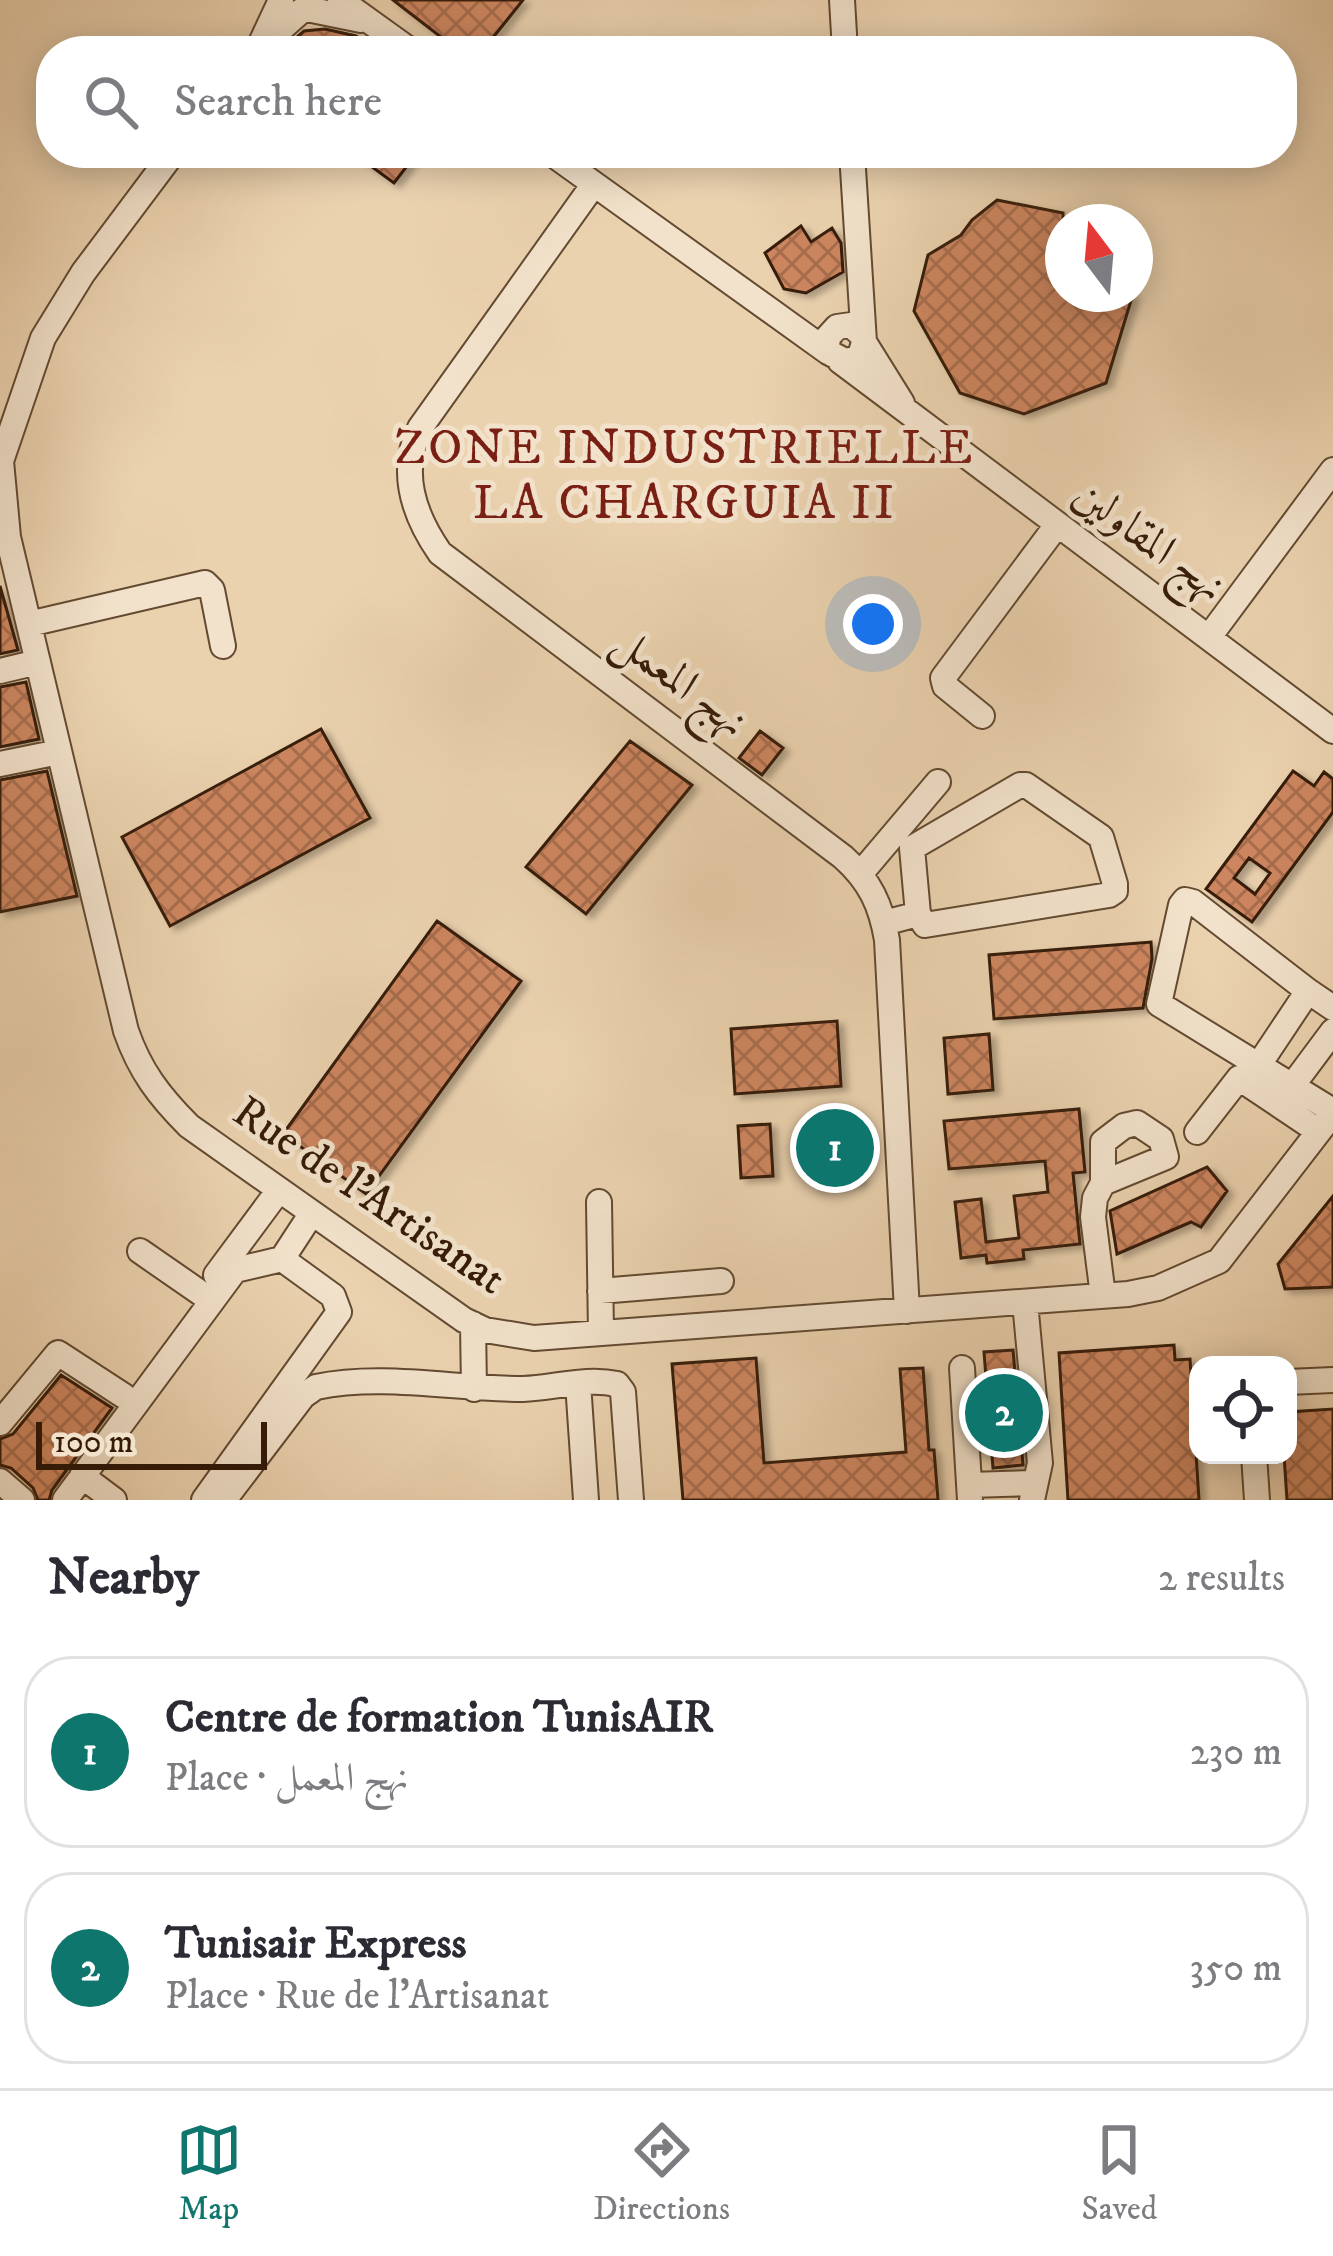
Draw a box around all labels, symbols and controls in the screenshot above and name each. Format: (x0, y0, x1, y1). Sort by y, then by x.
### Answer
search box (36, 36, 1297, 168)
icon: search (78, 69, 144, 135)
text: Search here (174, 74, 382, 130)
north arrow (1045, 204, 1153, 312)
district label: ZONE INDUSTRIELLE LA CHARGUIA II (394, 419, 976, 534)
street label: نهج المقاولين (1056, 467, 1236, 623)
your location (843, 594, 903, 654)
street label: نهج المعمل (596, 613, 758, 759)
street label: Rue de l'Artisanat (222, 1084, 516, 1308)
pin: 1 (796, 1103, 874, 1193)
map controls (1189, 1356, 1297, 1464)
button: locate (1189, 1356, 1297, 1464)
pin: 2 (965, 1368, 1043, 1458)
scale bar (36, 1416, 267, 1469)
text: 100 m (54, 1422, 133, 1463)
text: Nearby (48, 1546, 199, 1610)
text: 2 results (1158, 1554, 1285, 1603)
text: Centre de formation TunisAIR (165, 1690, 713, 1746)
text: 1 (83, 1728, 97, 1777)
text: 230 m (1190, 1728, 1282, 1777)
text: Place · نهج المعمل (165, 1754, 409, 1803)
text: Tunisair Express (165, 1916, 467, 1972)
text: 2 (80, 1944, 100, 1993)
text: 350 m (1189, 1944, 1282, 1993)
text: Place · Rue de l'Artisanat (165, 1972, 549, 2021)
tab: Map (176, 2117, 242, 2230)
tab: Directions (593, 2117, 730, 2230)
tab: Saved (1081, 2117, 1157, 2230)

